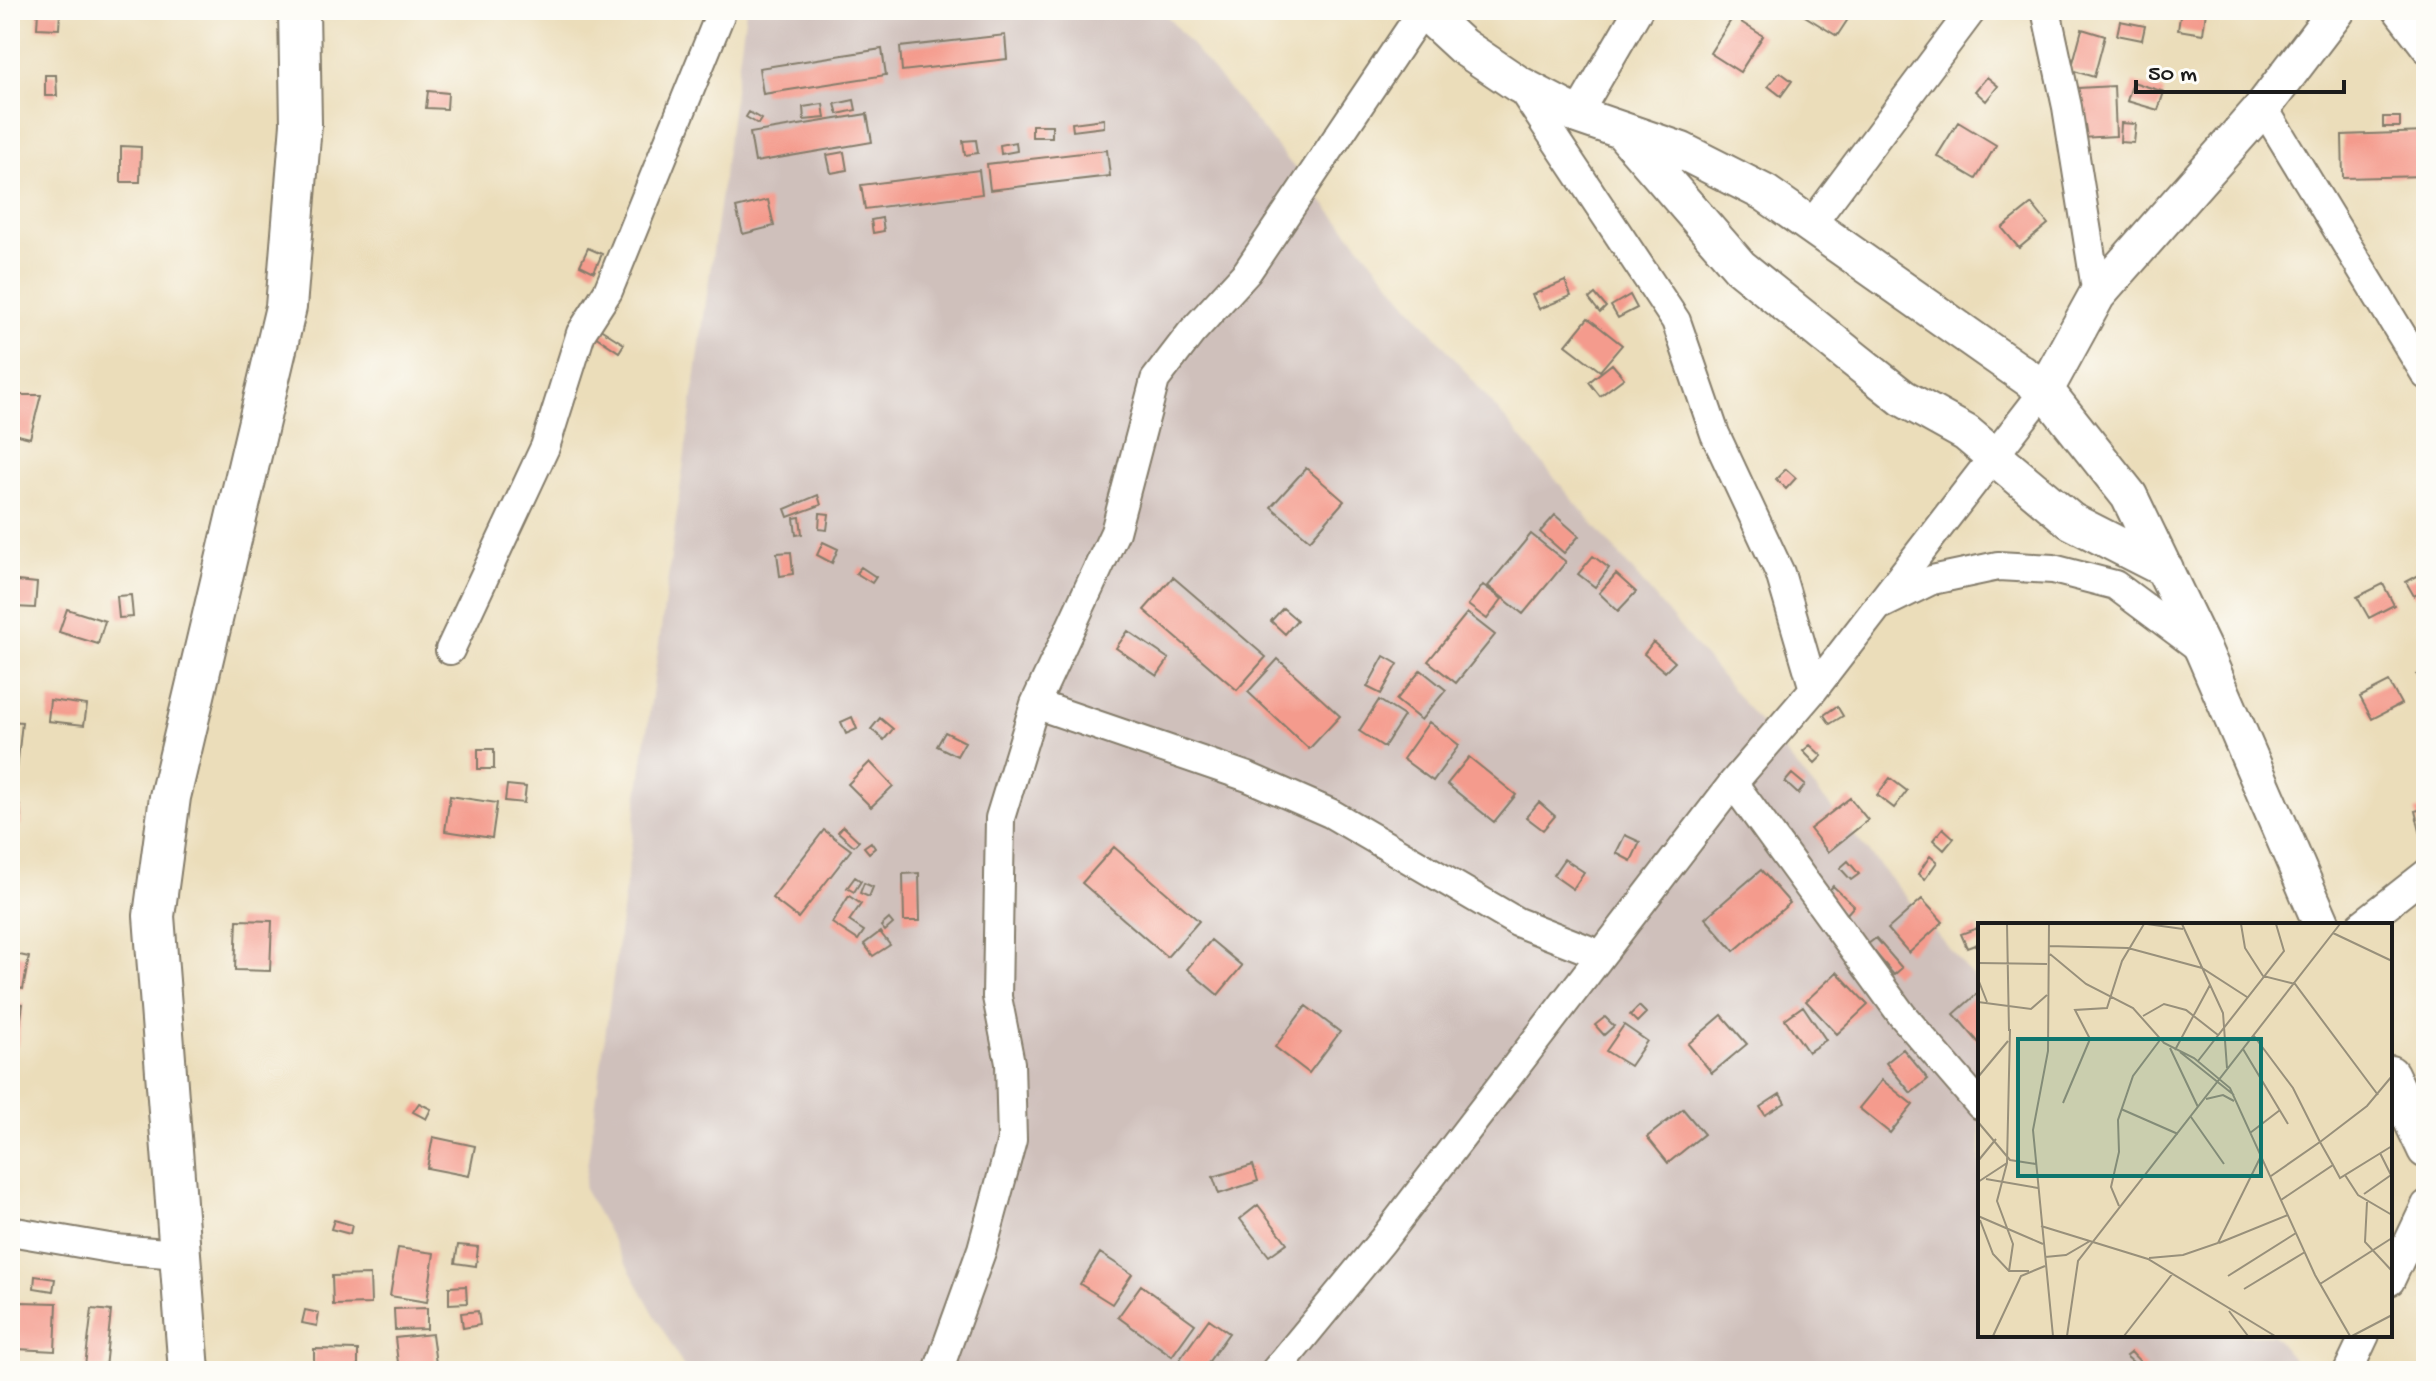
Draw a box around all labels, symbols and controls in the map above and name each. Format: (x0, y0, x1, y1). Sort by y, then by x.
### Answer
scale bar (2136, 44, 2344, 94)
text: 50 m (2148, 61, 2197, 90)
inset map (1978, 923, 2392, 1337)

